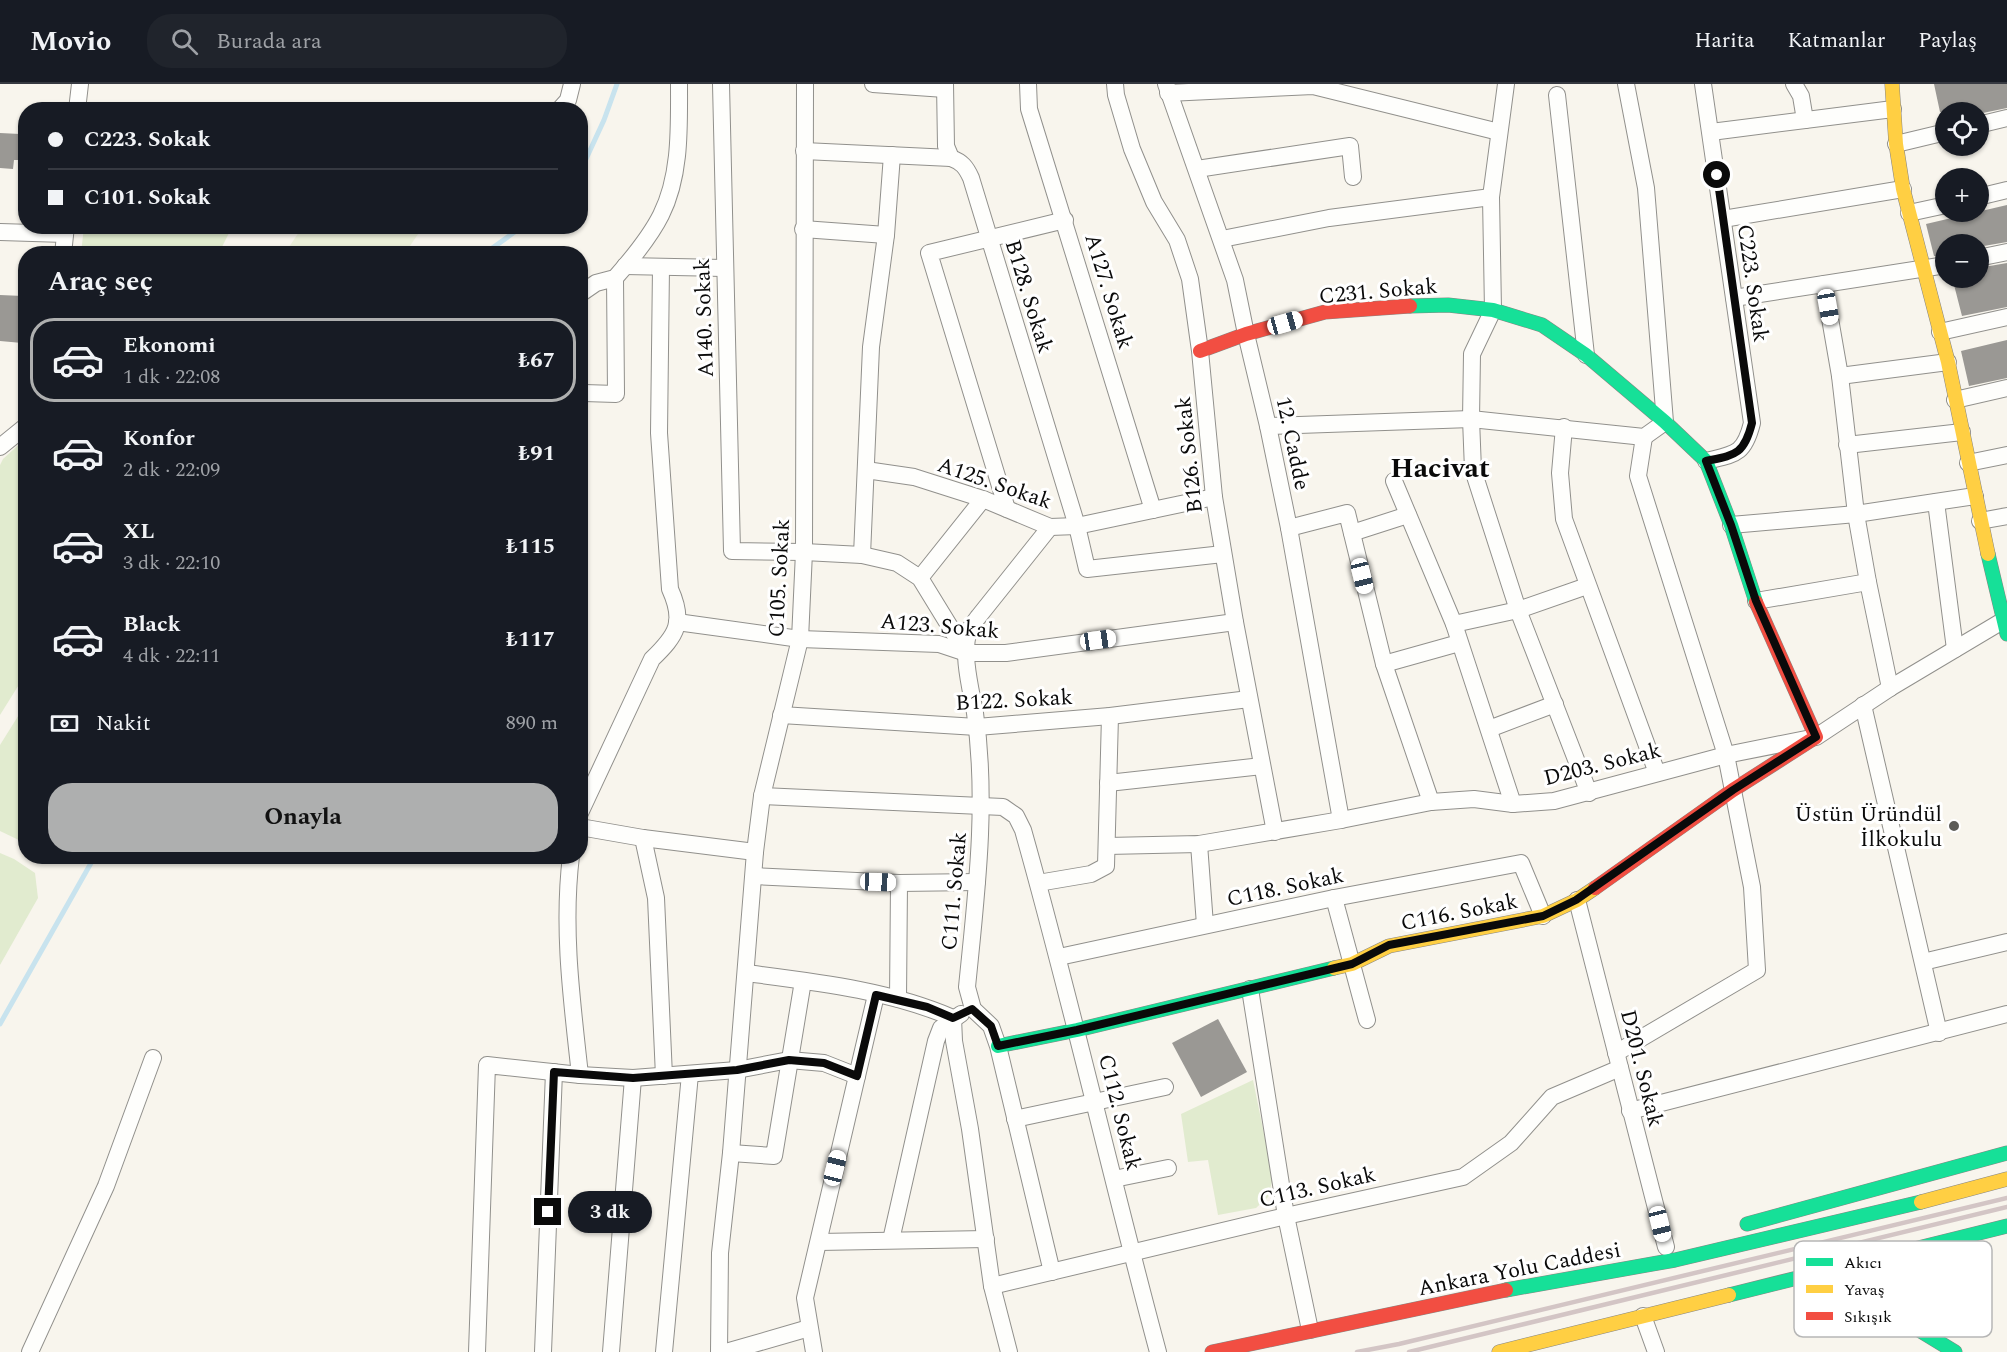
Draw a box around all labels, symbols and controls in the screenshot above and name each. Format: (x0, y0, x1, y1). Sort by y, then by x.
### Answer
search box (147, 14, 567, 68)
text: Movio (30, 20, 111, 63)
icon: search (168, 25, 201, 58)
text: Burada ara (216, 25, 322, 58)
text: Harita (1695, 25, 1754, 57)
text: Katmanlar (1787, 25, 1885, 57)
text: Paylaş (1918, 25, 1977, 57)
map controls (1935, 102, 1989, 288)
button: locate (1935, 102, 1989, 156)
text: C223. Sokak (84, 123, 211, 156)
route start (1703, 161, 1730, 188)
button: + (1935, 168, 1989, 222)
text: C101. Sokak (84, 181, 211, 214)
street label: C223. Sokak (1728, 222, 1777, 344)
street label: A127. Sokak (1075, 230, 1142, 353)
button: − (1935, 234, 1989, 288)
street label: B128. Sokak (996, 235, 1062, 357)
street label: A140. Sokak (686, 258, 723, 378)
text: Araç seç (48, 261, 153, 303)
street label: C231. Sokak (1317, 270, 1439, 313)
car (1816, 288, 1840, 326)
car (1265, 309, 1305, 337)
text: Ekonomi (123, 329, 216, 362)
icon: car (51, 333, 105, 387)
text: ₺67 (518, 344, 555, 377)
text: 1 dk · 22:08 (123, 362, 220, 392)
street label: 12. Cadde (1267, 393, 1319, 493)
street label: B126. Sokak (1167, 395, 1212, 515)
text: Konfor (123, 422, 195, 455)
icon: car (51, 426, 105, 480)
text: ₺91 (518, 437, 555, 470)
district label: Hacivat (1390, 447, 1490, 490)
street label: A125. Sokak (933, 448, 1056, 518)
text: 2 dk · 22:09 (123, 455, 220, 485)
text: XL (123, 515, 154, 548)
street label: C105. Sokak (760, 518, 799, 638)
icon: car (51, 519, 105, 573)
text: ₺115 (506, 530, 555, 563)
text: 3 dk · 22:10 (123, 548, 220, 578)
car (1349, 556, 1375, 596)
street label: A123. Sokak (879, 605, 1001, 648)
text: Black (123, 608, 181, 641)
icon: car (51, 612, 105, 666)
text: ₺117 (506, 623, 555, 656)
car (1079, 629, 1117, 651)
text: 4 dk · 22:11 (123, 641, 220, 671)
street label: B122. Sokak (955, 681, 1074, 720)
icon: cash (48, 707, 81, 740)
text: Nakit (96, 707, 151, 740)
text: 890 m (506, 708, 558, 738)
street label: D203. Sokak (1540, 734, 1665, 795)
button: Onayla (48, 783, 558, 852)
place label: Üstün Üründül İlkokulu (1795, 798, 1942, 856)
marker: Üstün Üründül İlkokulu (1947, 819, 1961, 833)
street label: C111. Sokak (933, 830, 976, 952)
street label: C118. Sokak (1224, 859, 1347, 916)
car (860, 872, 896, 892)
street label: C116. Sokak (1398, 885, 1521, 940)
street label: D201. Sokak (1611, 1006, 1672, 1131)
street label: C112. Sokak (1089, 1051, 1150, 1174)
car (822, 1148, 848, 1188)
street label: C113. Sokak (1256, 1158, 1379, 1217)
callout: 3 dk (569, 1191, 653, 1233)
text: 3 dk (590, 1197, 630, 1227)
route end (534, 1198, 561, 1225)
car (1647, 1204, 1673, 1244)
street label: Ankara Yolu Caddesi (1415, 1234, 1624, 1305)
legend (1794, 1241, 1992, 1337)
text: Akıcı (1844, 1251, 1882, 1275)
text: Yavaş (1844, 1278, 1885, 1302)
text: Sıkışık (1844, 1305, 1892, 1329)

